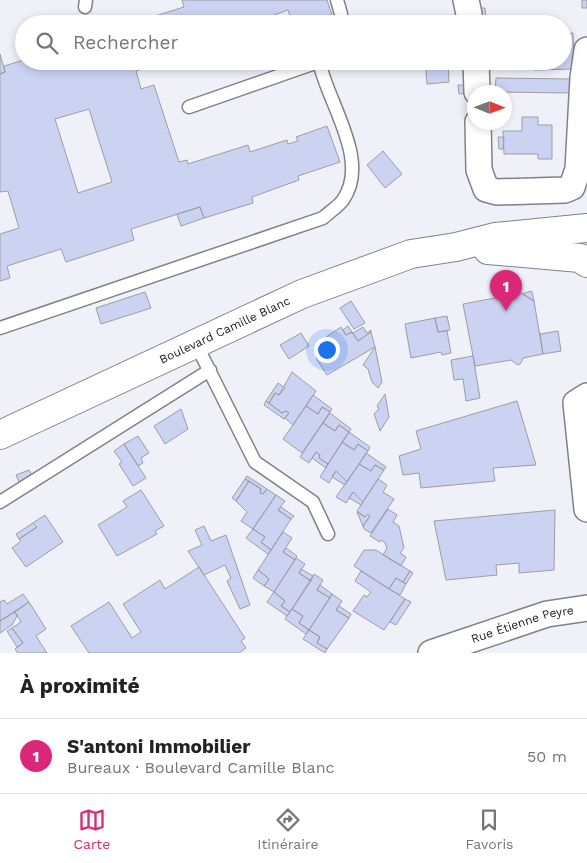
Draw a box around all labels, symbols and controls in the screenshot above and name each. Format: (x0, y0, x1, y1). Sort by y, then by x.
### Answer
search box (15, 15, 572, 70)
icon: search (33, 29, 61, 57)
text: Rechercher (73, 31, 178, 54)
north arrow (467, 85, 512, 130)
pin: 1 (490, 270, 522, 311)
street label: Boulevard Camille Blanc (157, 293, 293, 367)
your location (314, 337, 340, 363)
street label: Rue Étienne Peyre (469, 603, 575, 646)
text: À proximité (20, 673, 140, 698)
text: S'antoni Immobilier (67, 735, 250, 758)
text: 1 (33, 747, 39, 766)
text: 50 m (527, 747, 567, 766)
text: Bureaux · Boulevard Camille Blanc (67, 758, 335, 777)
tab: Carte (74, 806, 110, 852)
tab: Itinéraire (257, 806, 318, 852)
tab: Favoris (465, 806, 514, 852)

